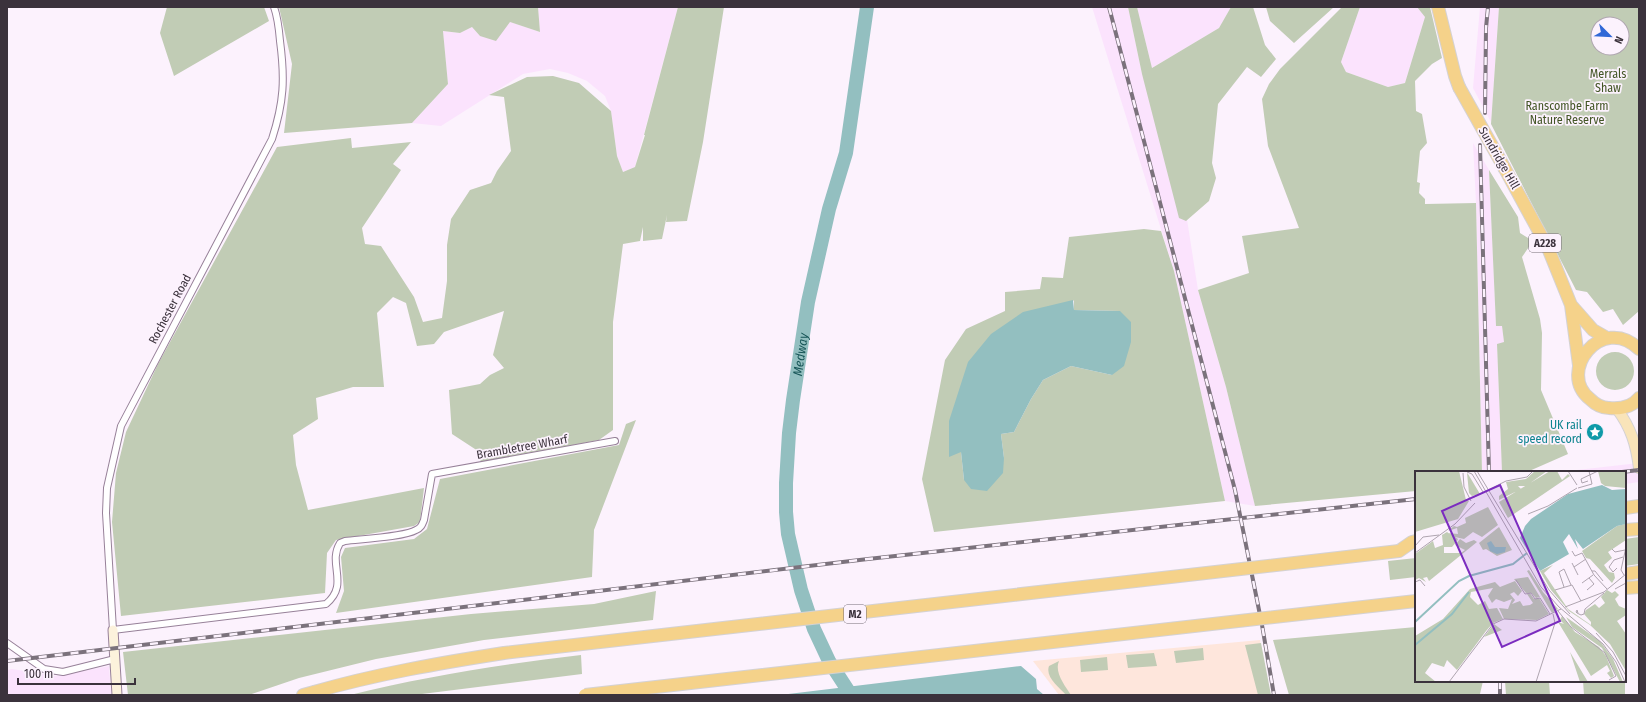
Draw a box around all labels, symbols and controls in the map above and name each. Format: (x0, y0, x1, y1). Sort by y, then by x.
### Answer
north arrow (1590, 16, 1630, 56)
text: N (1611, 34, 1626, 46)
park label: Merrals Shaw (1590, 67, 1626, 95)
park label: Ranscombe Farm Nature Reserve (1525, 99, 1609, 127)
street label: Sundridge Hill (1476, 124, 1522, 192)
road number: A228 (1529, 234, 1561, 252)
street label: Rochester Road (146, 272, 194, 346)
water label: Medway (790, 331, 811, 377)
place label: UK rail speed record (1518, 418, 1582, 446)
place icon: UK rail speed record (1585, 422, 1605, 442)
street label: Brambletree Wharf (475, 432, 570, 462)
inset map (1415, 471, 1626, 682)
road number: M2 (844, 605, 866, 623)
scale bar (18, 660, 135, 686)
text: 100 m (24, 667, 53, 681)

